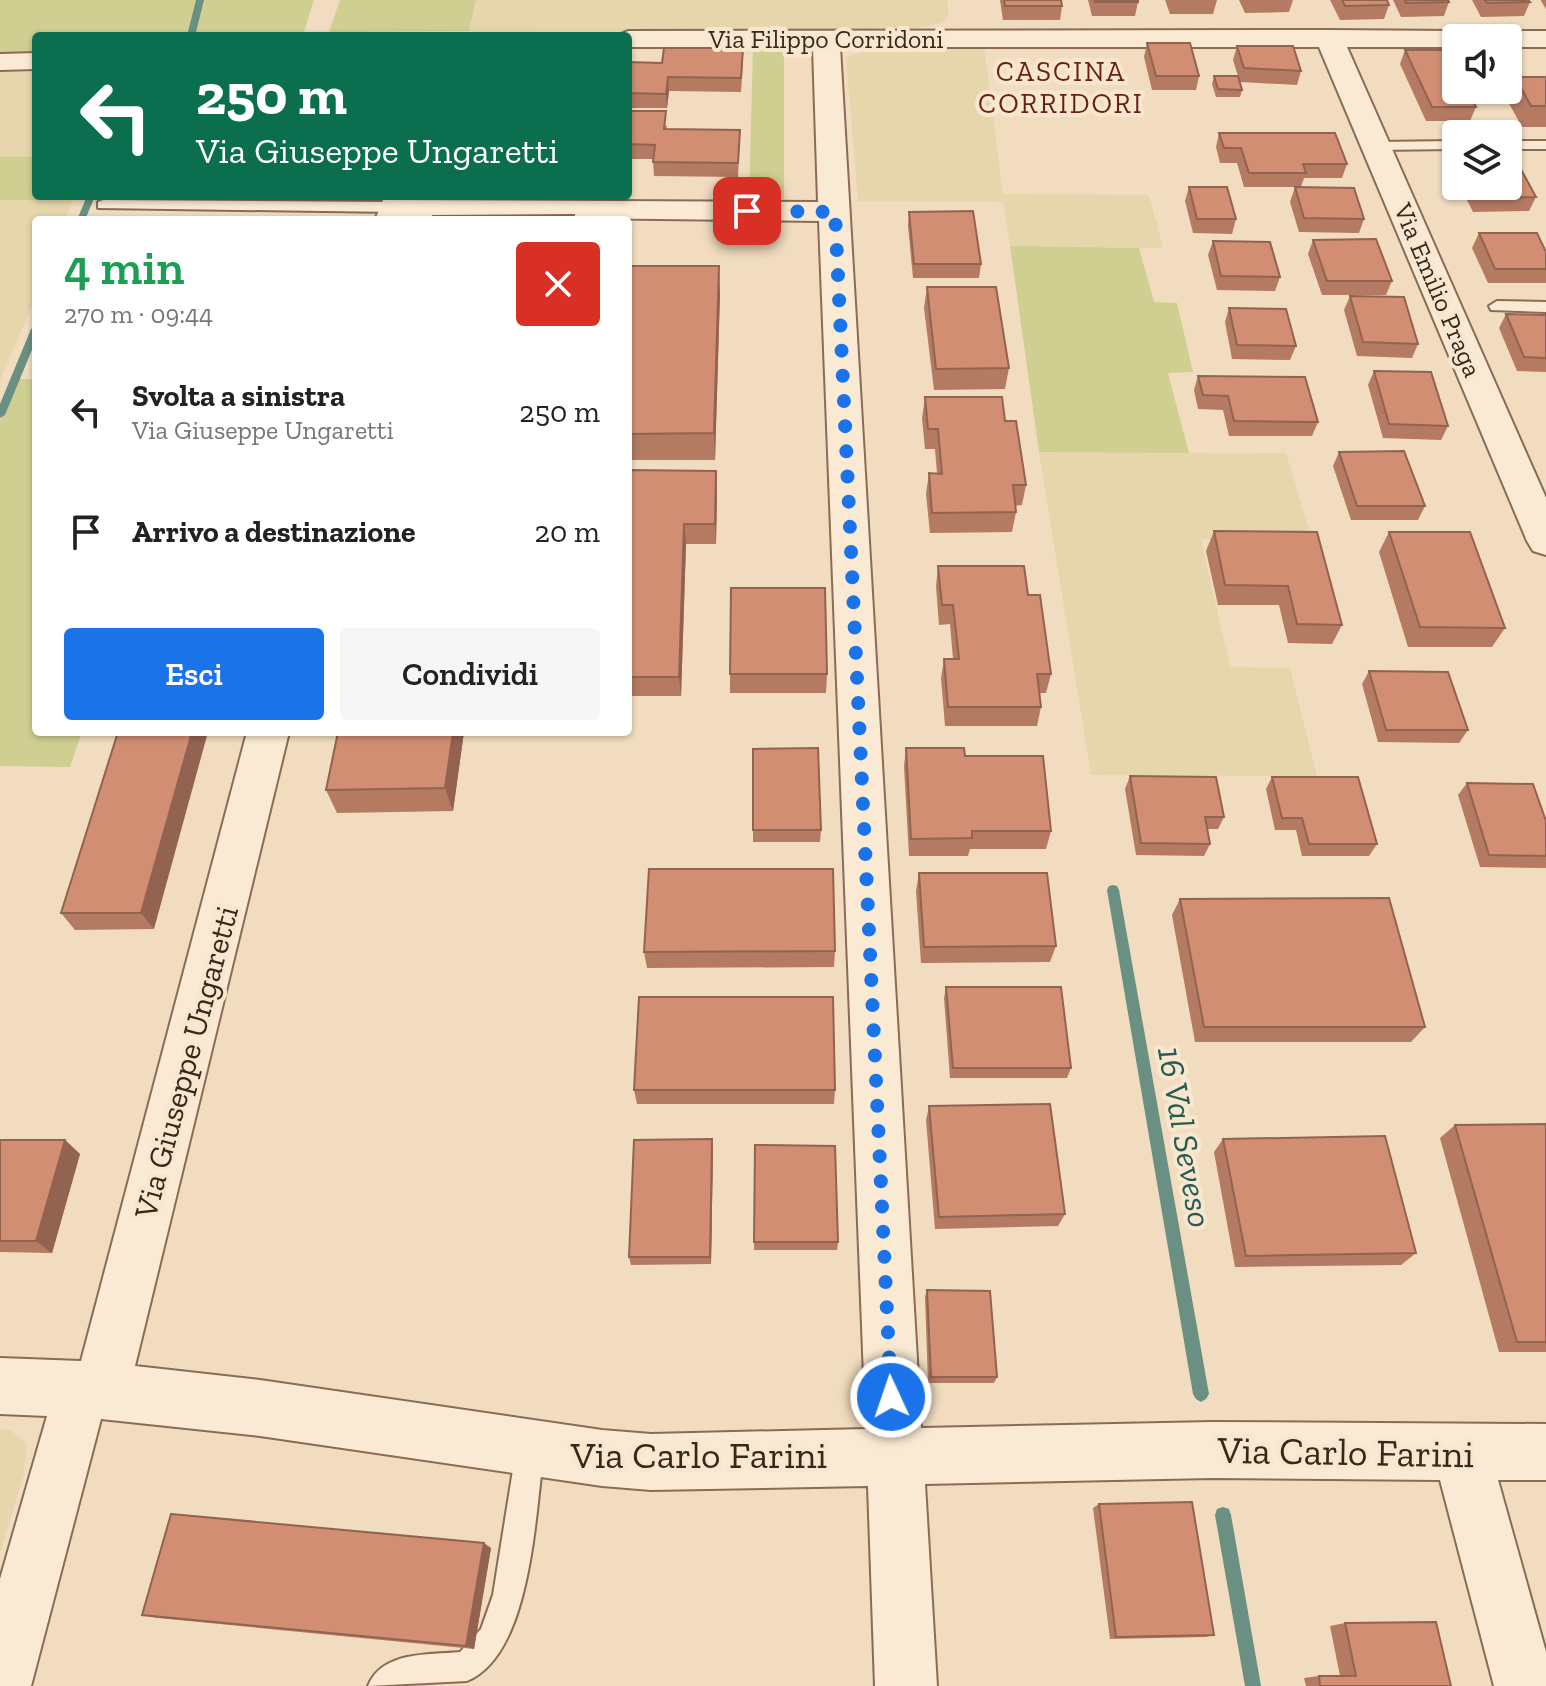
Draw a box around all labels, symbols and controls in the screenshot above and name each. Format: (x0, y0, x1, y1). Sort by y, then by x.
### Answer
street label: Via Filippo Corridoni (708, 23, 943, 55)
map controls (1442, 24, 1522, 200)
button: sound (1442, 24, 1522, 104)
district label: CASCINA CORRIDORI (978, 55, 1144, 120)
text: 250 m (196, 61, 347, 128)
icon: left (64, 64, 168, 168)
button: layers (1442, 120, 1522, 200)
text: Via Giuseppe Ungaretti (196, 129, 558, 172)
pin (713, 177, 781, 245)
icon: arrive (725, 189, 769, 233)
street label: Via Emilio Praga (1387, 197, 1489, 382)
text: 4 min (64, 239, 184, 296)
button: close (516, 242, 600, 326)
text: 270 m · 09:44 (64, 298, 213, 330)
text: Svolta a sinistra (132, 378, 345, 414)
icon: left (64, 390, 108, 434)
text: 250 m (519, 394, 600, 430)
text: Via Giuseppe Ungaretti (132, 414, 394, 446)
icon: arrive (64, 510, 108, 554)
text: Arrivo a destinazione (132, 514, 416, 550)
text: 20 m (535, 514, 600, 550)
button: Esci (64, 628, 324, 720)
button: Condividi (340, 628, 600, 720)
street label: Via Giuseppe Ungaretti (126, 901, 246, 1223)
water label: 16 Val Seveso (1149, 1043, 1221, 1231)
position arrow (849, 1355, 933, 1439)
street label: Via Carlo Farini (1216, 1427, 1475, 1477)
street label: Via Carlo Farini (570, 1432, 827, 1478)

